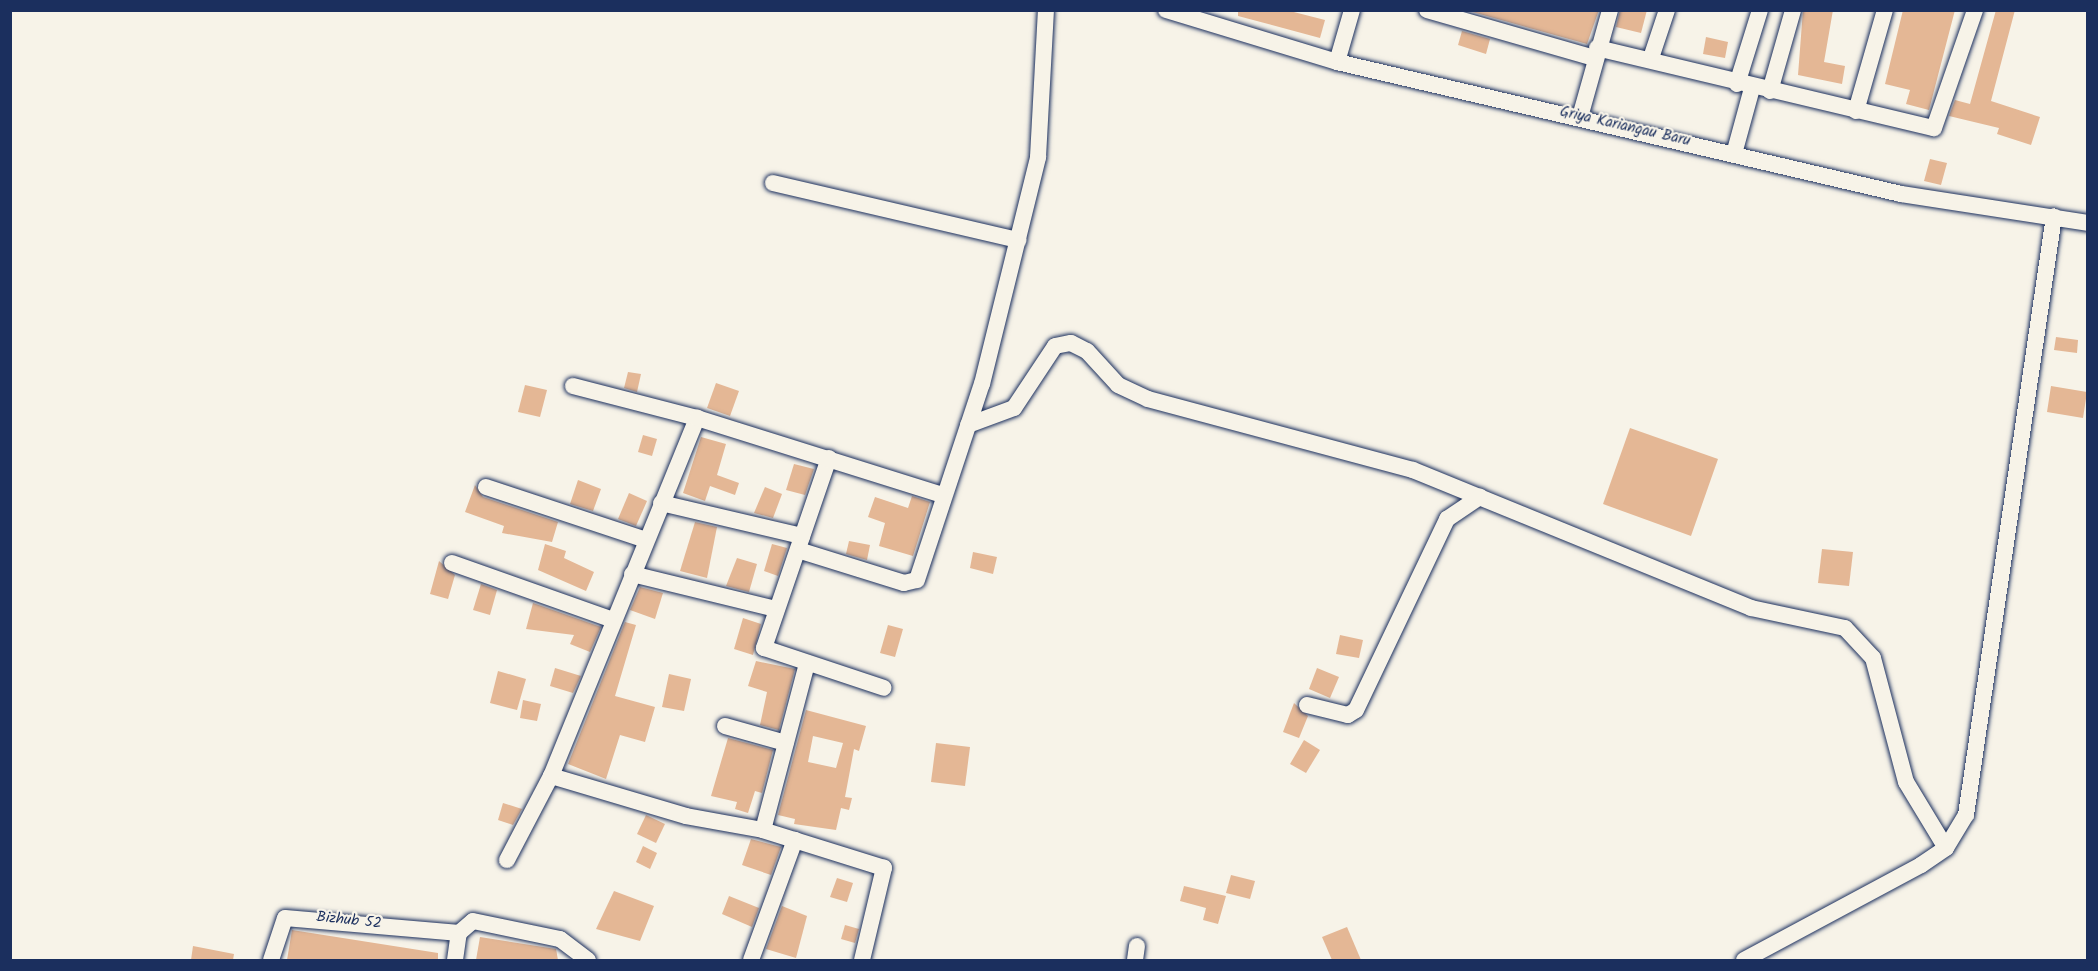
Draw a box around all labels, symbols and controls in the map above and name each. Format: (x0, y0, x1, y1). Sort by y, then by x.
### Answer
street label: Griya Kariangau Baru (1558, 103, 1692, 151)
street label: Bizhub 52 (315, 909, 383, 933)

